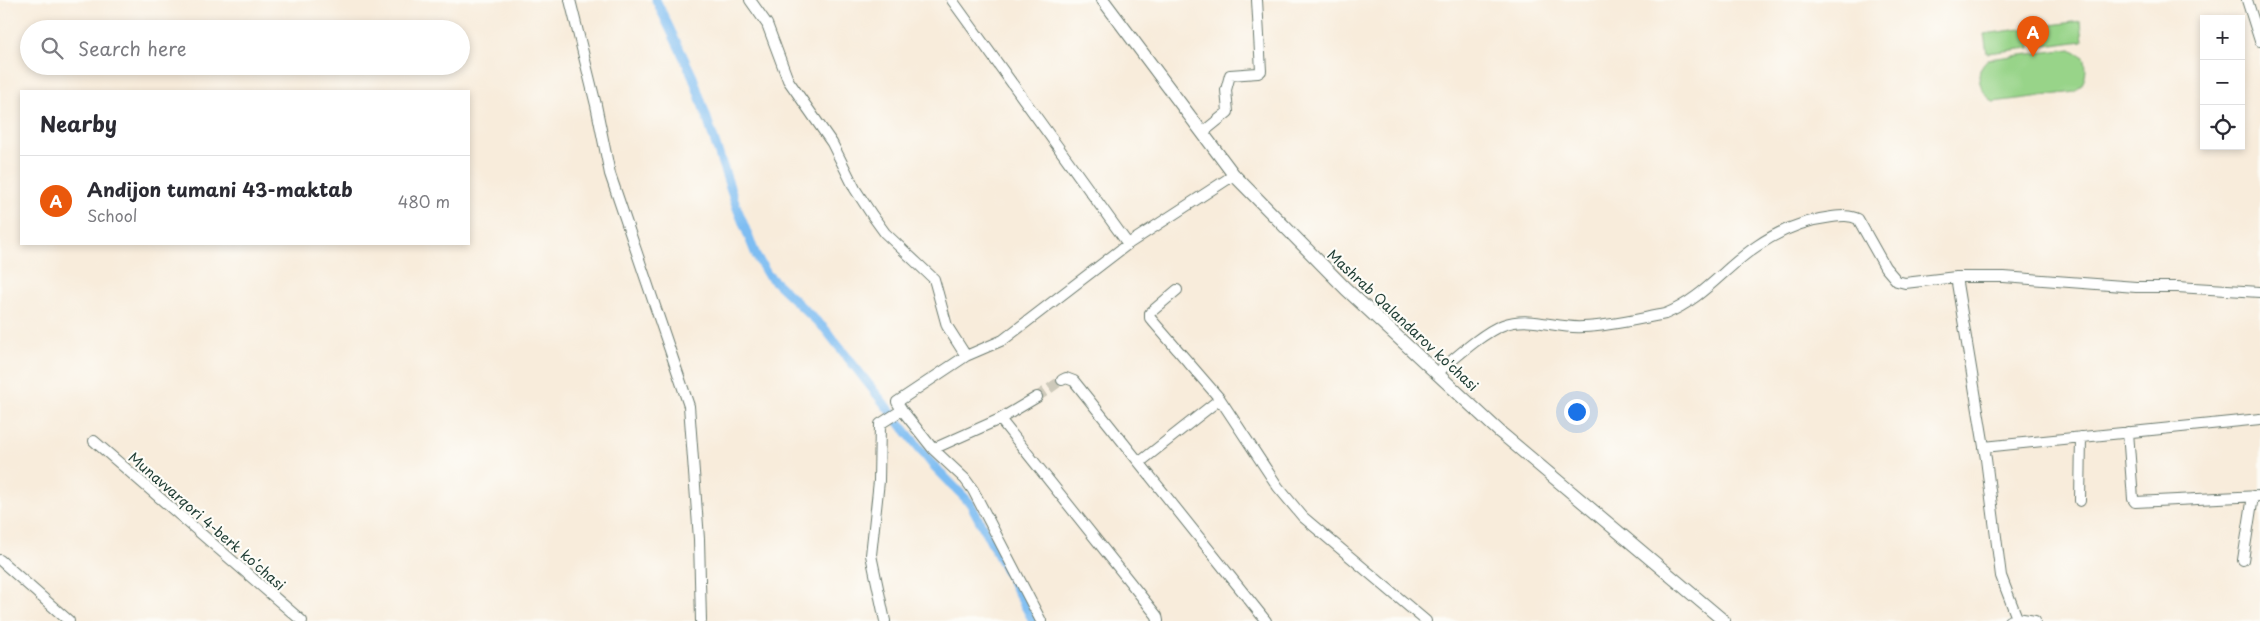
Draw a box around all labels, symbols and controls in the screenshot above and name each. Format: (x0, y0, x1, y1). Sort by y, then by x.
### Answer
map controls (2200, 15, 2245, 150)
button: + (2200, 15, 2245, 60)
pin: A (2017, 16, 2049, 57)
search box (20, 20, 470, 75)
icon: search (38, 34, 66, 62)
text: Search here (78, 34, 187, 62)
button: − (2200, 60, 2245, 105)
button: locate (2200, 105, 2245, 150)
text: Nearby (40, 107, 117, 139)
text: Andijon tumani 43-maktab (87, 175, 353, 203)
text: A (50, 189, 62, 213)
text: 480 m (398, 189, 450, 213)
text: School (87, 203, 137, 227)
street label: Mashrab Qalandarov ko'chasi (1323, 244, 1483, 396)
your location (1564, 399, 1590, 425)
street label: Munavvarqori 4-berk koʻchasi (124, 447, 290, 595)

